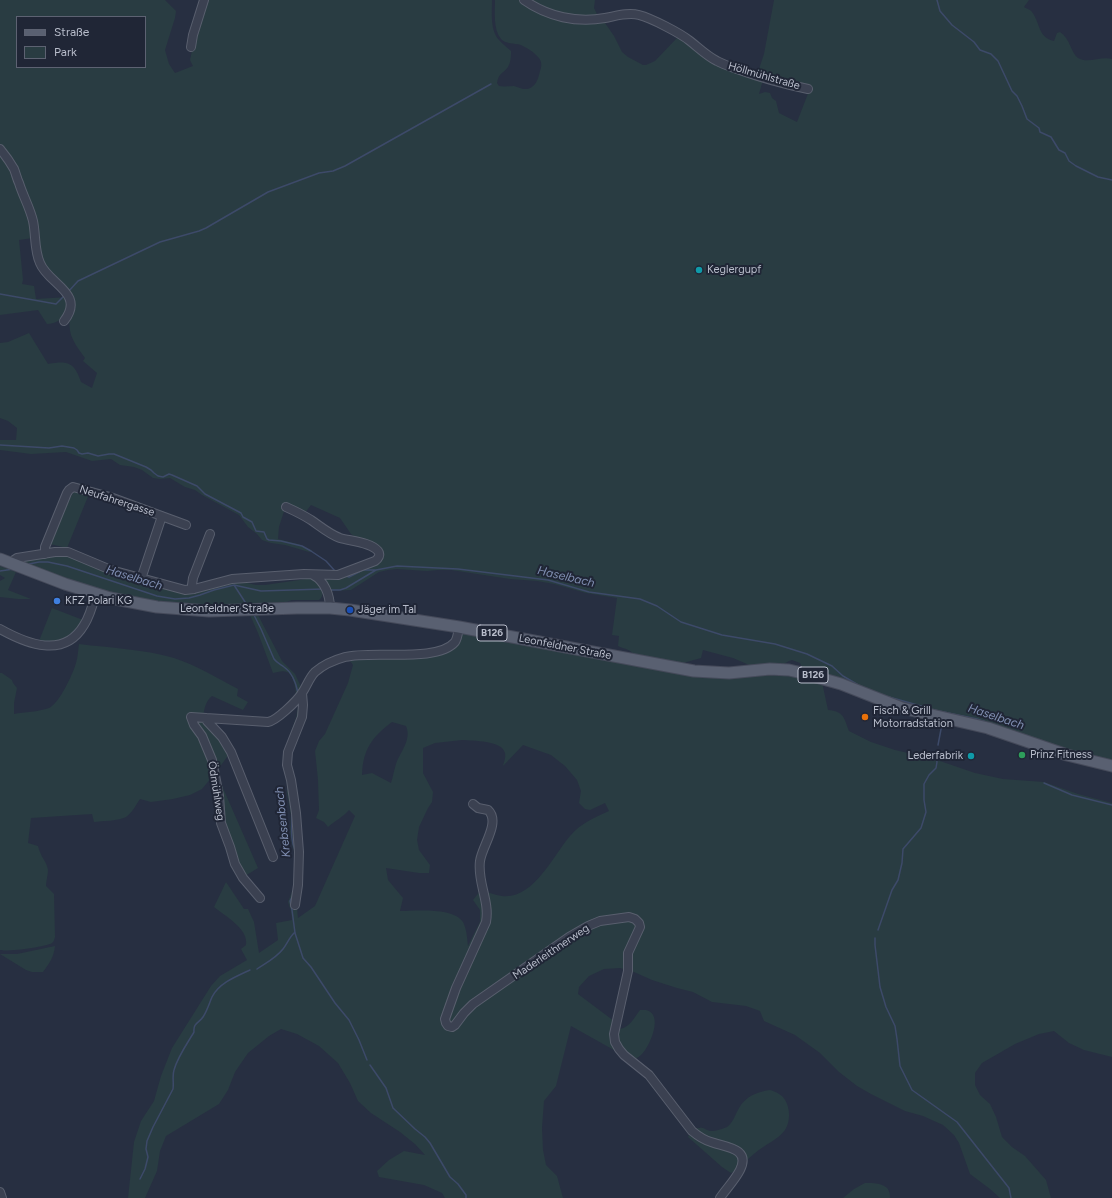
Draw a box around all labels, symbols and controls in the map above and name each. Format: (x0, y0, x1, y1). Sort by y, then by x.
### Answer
legend (16, 16, 146, 68)
text: Straße (54, 25, 89, 39)
text: Park (54, 45, 77, 59)
street label: Höllmühlstraße (726, 59, 802, 93)
place label: Keglergupf (707, 263, 761, 277)
marker: Keglergupf (694, 265, 704, 275)
street label: Neufahrergasse (78, 483, 156, 519)
water label: Haselbach (104, 563, 164, 593)
water label: Haselbach (536, 563, 596, 591)
place label: KFZ Polari KG (65, 594, 132, 608)
marker: KFZ Polari KG (52, 596, 62, 606)
street label: Leonfeldner Straße (180, 602, 274, 616)
place label: Jäger im Tal (358, 603, 416, 617)
marker: Jäger im Tal (345, 605, 355, 615)
road number: B126 (477, 625, 507, 641)
street label: Leonfeldner Straße (518, 632, 612, 662)
road number: B126 (798, 667, 828, 683)
water label: Haselbach (966, 701, 1026, 733)
place label: Fisch & Grill Motorradstation (873, 704, 953, 730)
marker: Fisch & Grill Motorradstation (860, 712, 870, 722)
place label: Prinz Fitness (1030, 748, 1092, 762)
place label: Lederfabrik (907, 749, 963, 763)
marker: Prinz Fitness (1017, 750, 1027, 760)
marker: Lederfabrik (966, 751, 976, 761)
street label: Ödmühlweg (205, 760, 227, 822)
water label: Krebsenbach (272, 786, 294, 858)
street label: Maderleithnerweg (510, 922, 592, 982)

